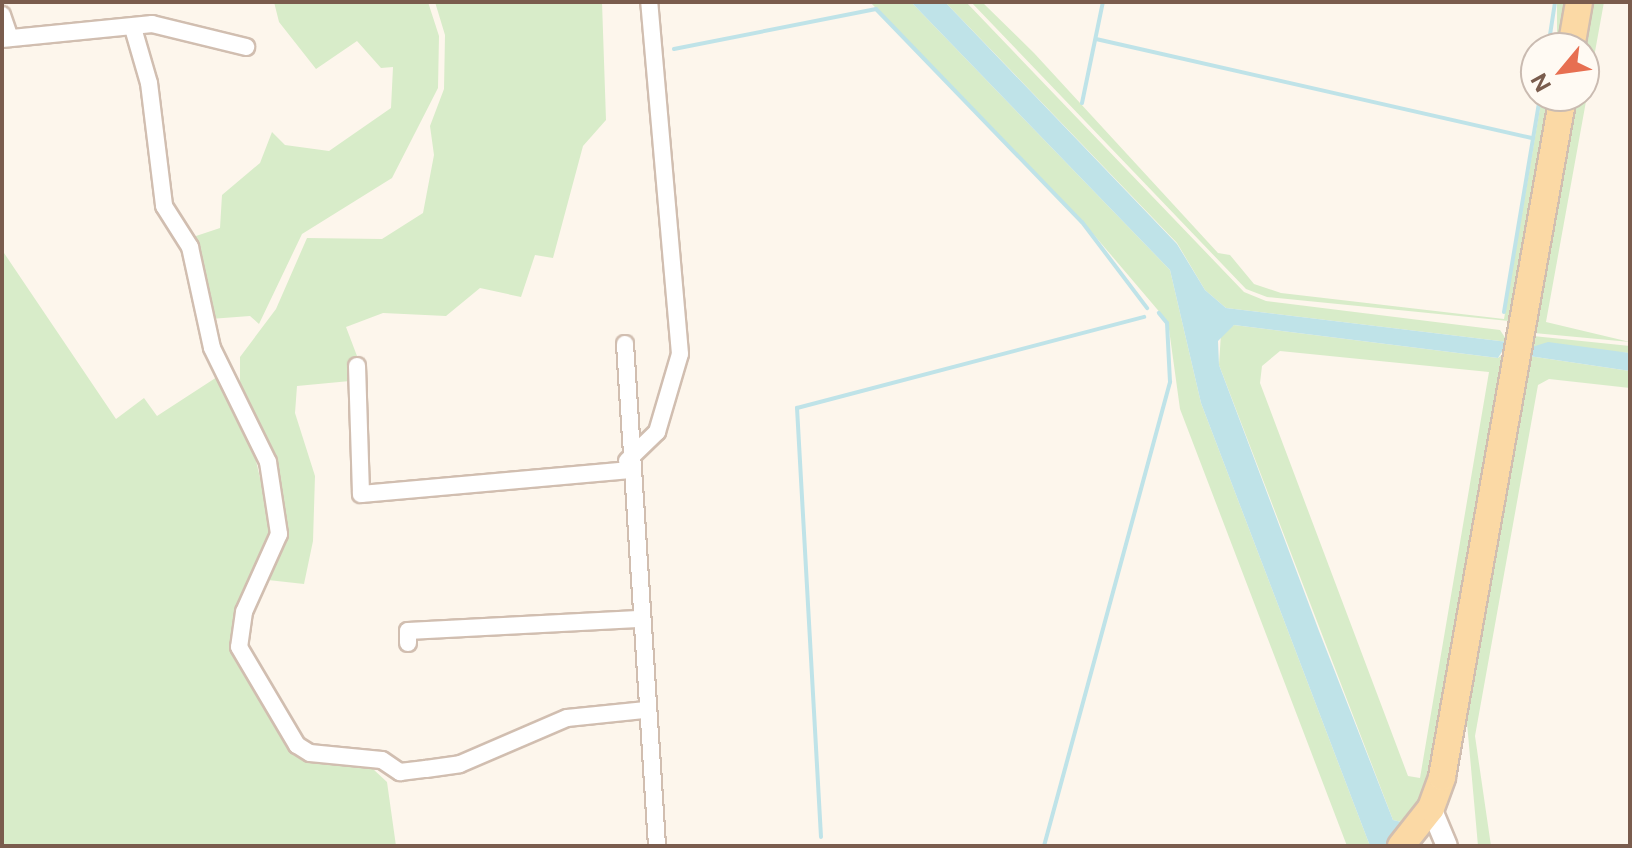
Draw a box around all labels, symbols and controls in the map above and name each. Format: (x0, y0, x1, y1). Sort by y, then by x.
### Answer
north arrow (1520, 32, 1600, 112)
text: N (1525, 69, 1556, 96)

